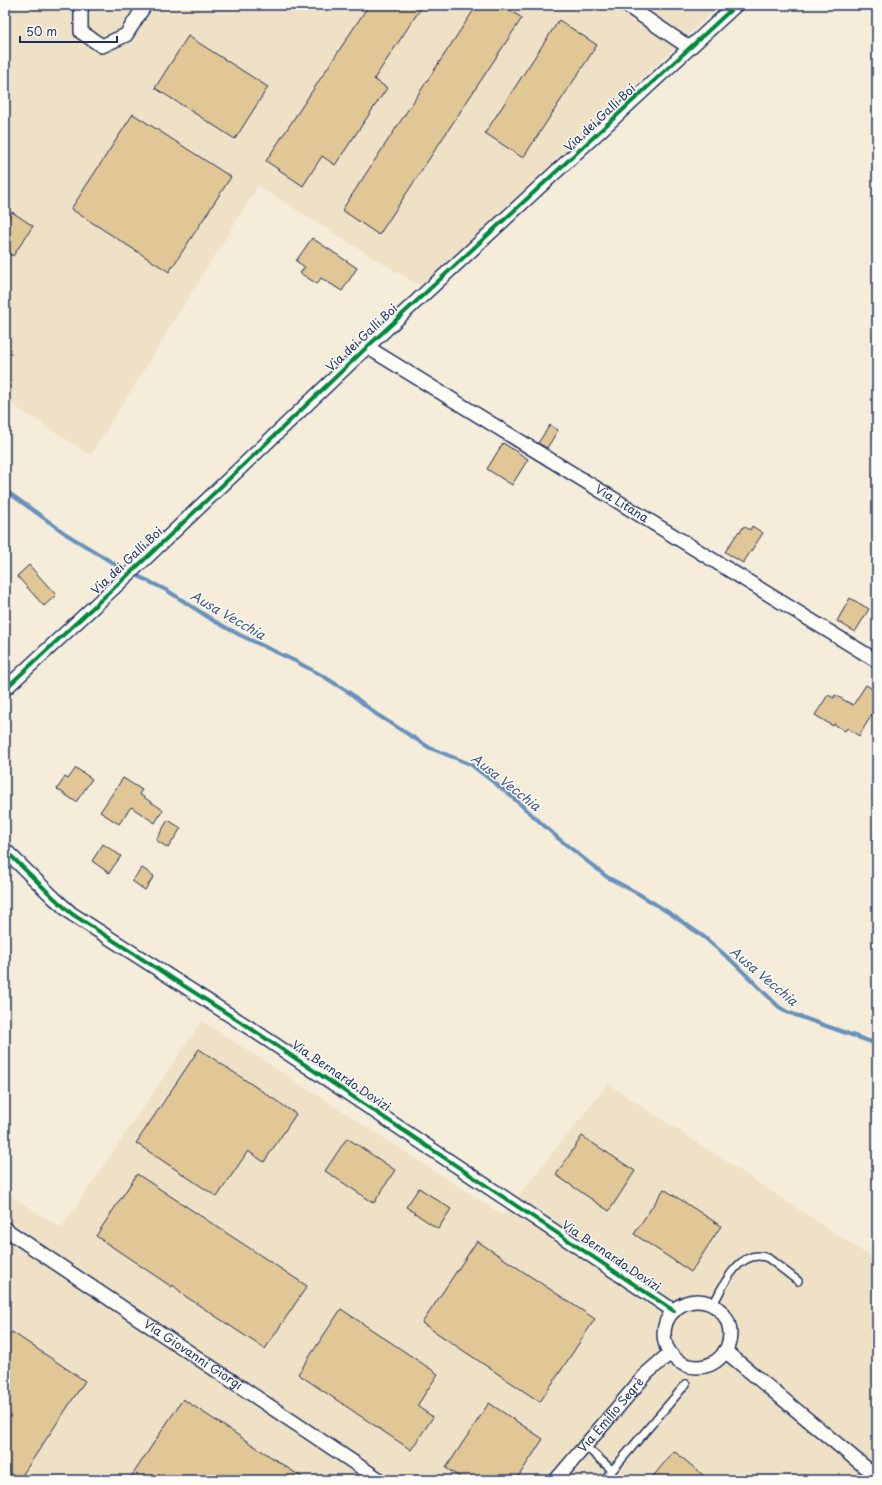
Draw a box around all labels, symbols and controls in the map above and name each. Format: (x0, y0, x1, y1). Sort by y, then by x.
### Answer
scale bar (20, 18, 117, 44)
text: 50 m (26, 22, 57, 40)
street label: Via dei Galli Boi (559, 79, 639, 155)
street label: Via dei Galli Boi (321, 299, 401, 375)
street label: Via Litana (592, 479, 653, 527)
street label: Via dei Galli Boi (86, 522, 166, 598)
water label: Ausa Vecchia (187, 586, 270, 644)
water label: Ausa Vecchia (468, 748, 546, 815)
water label: Ausa Vecchia (726, 942, 803, 1010)
street label: Via Bernardo Dovizi (288, 1035, 395, 1115)
street label: Via Bernardo Dovizi (558, 1215, 665, 1295)
street label: Via Giovanni Giorgi (140, 1314, 246, 1393)
street label: Via Emilio Segrè (573, 1373, 648, 1456)

